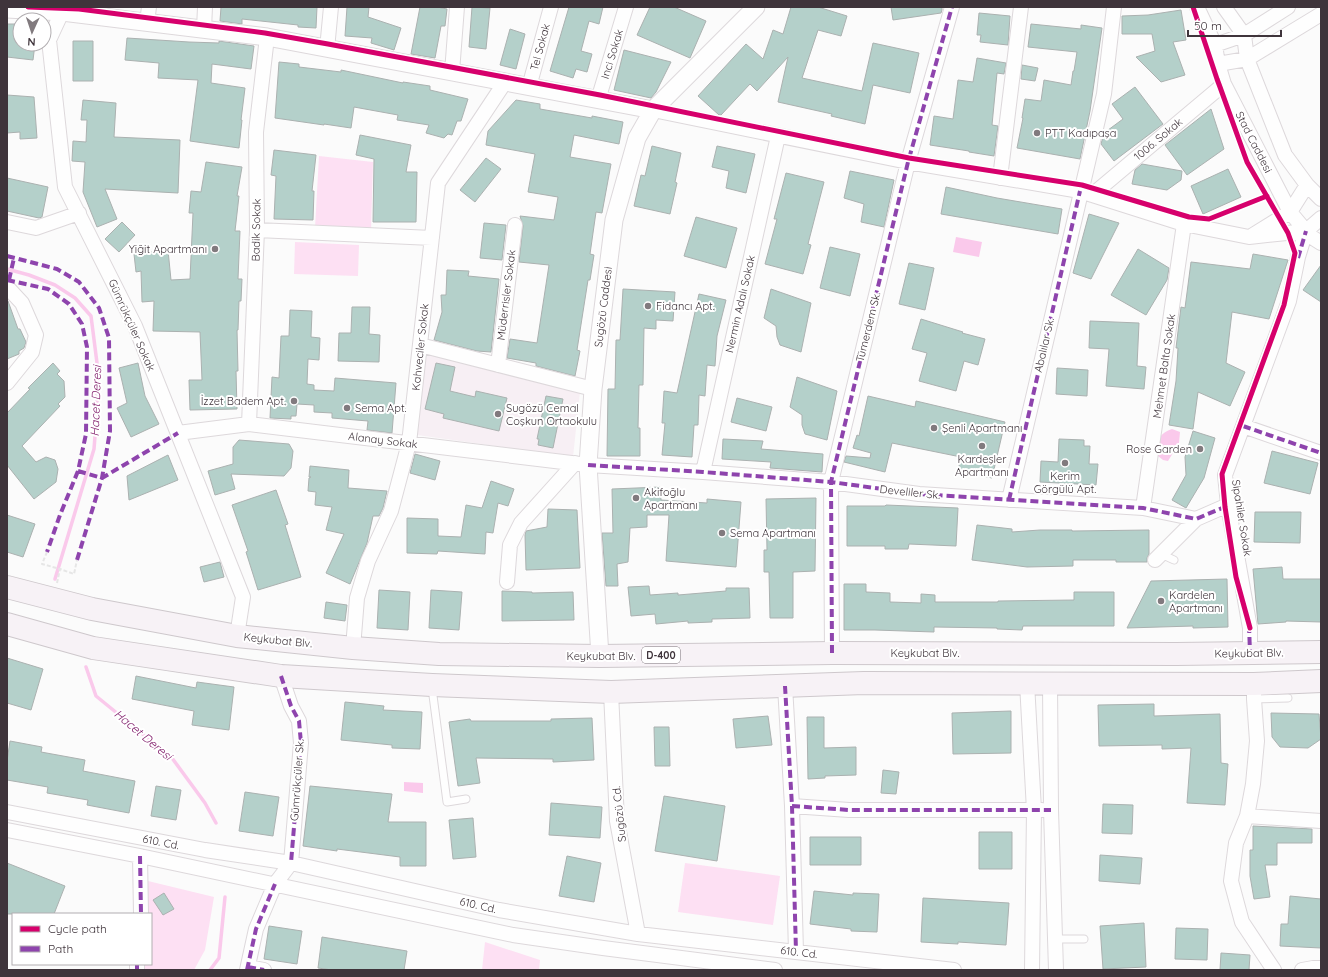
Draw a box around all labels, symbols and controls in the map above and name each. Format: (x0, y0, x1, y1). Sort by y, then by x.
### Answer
north arrow (12, 12, 52, 52)
scale bar (1188, 12, 1281, 38)
text: 50 m (1194, 18, 1222, 33)
street label: Tel Sokak (527, 22, 553, 72)
street label: Inci Sokak (598, 27, 626, 81)
text: N (27, 35, 36, 49)
street label: Stad Caddesi (1233, 109, 1275, 175)
street label: 1006. Sokak (1131, 115, 1185, 163)
place label: PTT Kadıpaşa (1045, 126, 1116, 140)
marker: PTT Kadıpaşa (1032, 128, 1042, 138)
street label: Badik Sokak (248, 198, 264, 262)
place label: Yiğit Apartmanı (129, 242, 207, 256)
marker: Yiğit Apartmanı (210, 244, 220, 254)
street label: Müderrisler Sokak (493, 249, 519, 341)
street label: Nermin Adalı Sokak (722, 254, 758, 354)
street label: Sugözü Caddesi (591, 266, 615, 348)
street label: Gümrükçüler Sokak (105, 277, 159, 373)
street label: Tümerdem Sk. (853, 290, 883, 364)
place label: Fidancı Apt. (656, 299, 715, 313)
marker: Fidancı Apt. (643, 301, 653, 311)
street label: Kahveciler Sokak (408, 303, 432, 391)
street label: Mehmet Balta Sokak (1150, 313, 1178, 419)
street label: Abalılar Sk. (1031, 316, 1057, 374)
water label: Hacet Deresi (87, 364, 104, 437)
place label: İzzet Badem Apt. (201, 394, 286, 408)
marker: İzzet Badem Apt. (289, 396, 299, 406)
place label: Sema Apt. (355, 401, 407, 415)
place label: Sugözü Cemal Coşkun Ortaokulu (506, 401, 597, 428)
marker: Sema Apt. (342, 403, 352, 413)
marker: Sugözü Cemal Coşkun Ortaokulu (493, 409, 503, 419)
place label: Şenli Apartmanı (942, 421, 1022, 435)
marker: Şenli Apartmanı (929, 423, 939, 433)
street label: Alanay Sokak (348, 429, 419, 451)
marker: Kardeşler Apartmanı (977, 441, 987, 451)
place label: Rose Garden (1126, 442, 1192, 456)
marker: Rose Garden (1195, 444, 1205, 454)
place label: Kardeşler Apartmanı (955, 452, 1009, 479)
marker: Kerim Görgülü Apt. (1060, 458, 1070, 468)
place label: Kerim Görgülü Apt. (1034, 469, 1096, 496)
street label: Sipahiler Sokak (1229, 479, 1255, 558)
street label: Develiler Sk. (879, 482, 941, 502)
place label: Akifoğlu Apartmanı (644, 485, 698, 512)
marker: Akifoğlu Apartmanı (631, 493, 641, 503)
place label: Sema Apartmanı (730, 526, 816, 540)
marker: Sema Apartmanı (717, 528, 727, 538)
place label: Kardelen Apartmanı (1169, 588, 1223, 615)
marker: Kardelen Apartmanı (1156, 596, 1166, 606)
street label: Keykubat Blv. (243, 629, 313, 651)
street label: Keykubat Blv. (1214, 645, 1284, 661)
street label: Keykubat Blv. (891, 646, 959, 660)
road number: D-400 (642, 647, 680, 663)
street label: Keykubat Blv. (567, 649, 635, 663)
water label: Hacet Deresi (111, 706, 176, 764)
street label: Gümrükçüler Sk. (287, 739, 307, 821)
street label: Sugözü Cd. (609, 785, 629, 843)
street label: 610. Cd. (141, 832, 181, 852)
street label: 610. Cd. (458, 894, 498, 916)
legend (12, 913, 152, 965)
text: Cycle path (48, 921, 107, 936)
text: Path (48, 941, 73, 956)
street label: 610. Cd. (780, 943, 818, 961)

